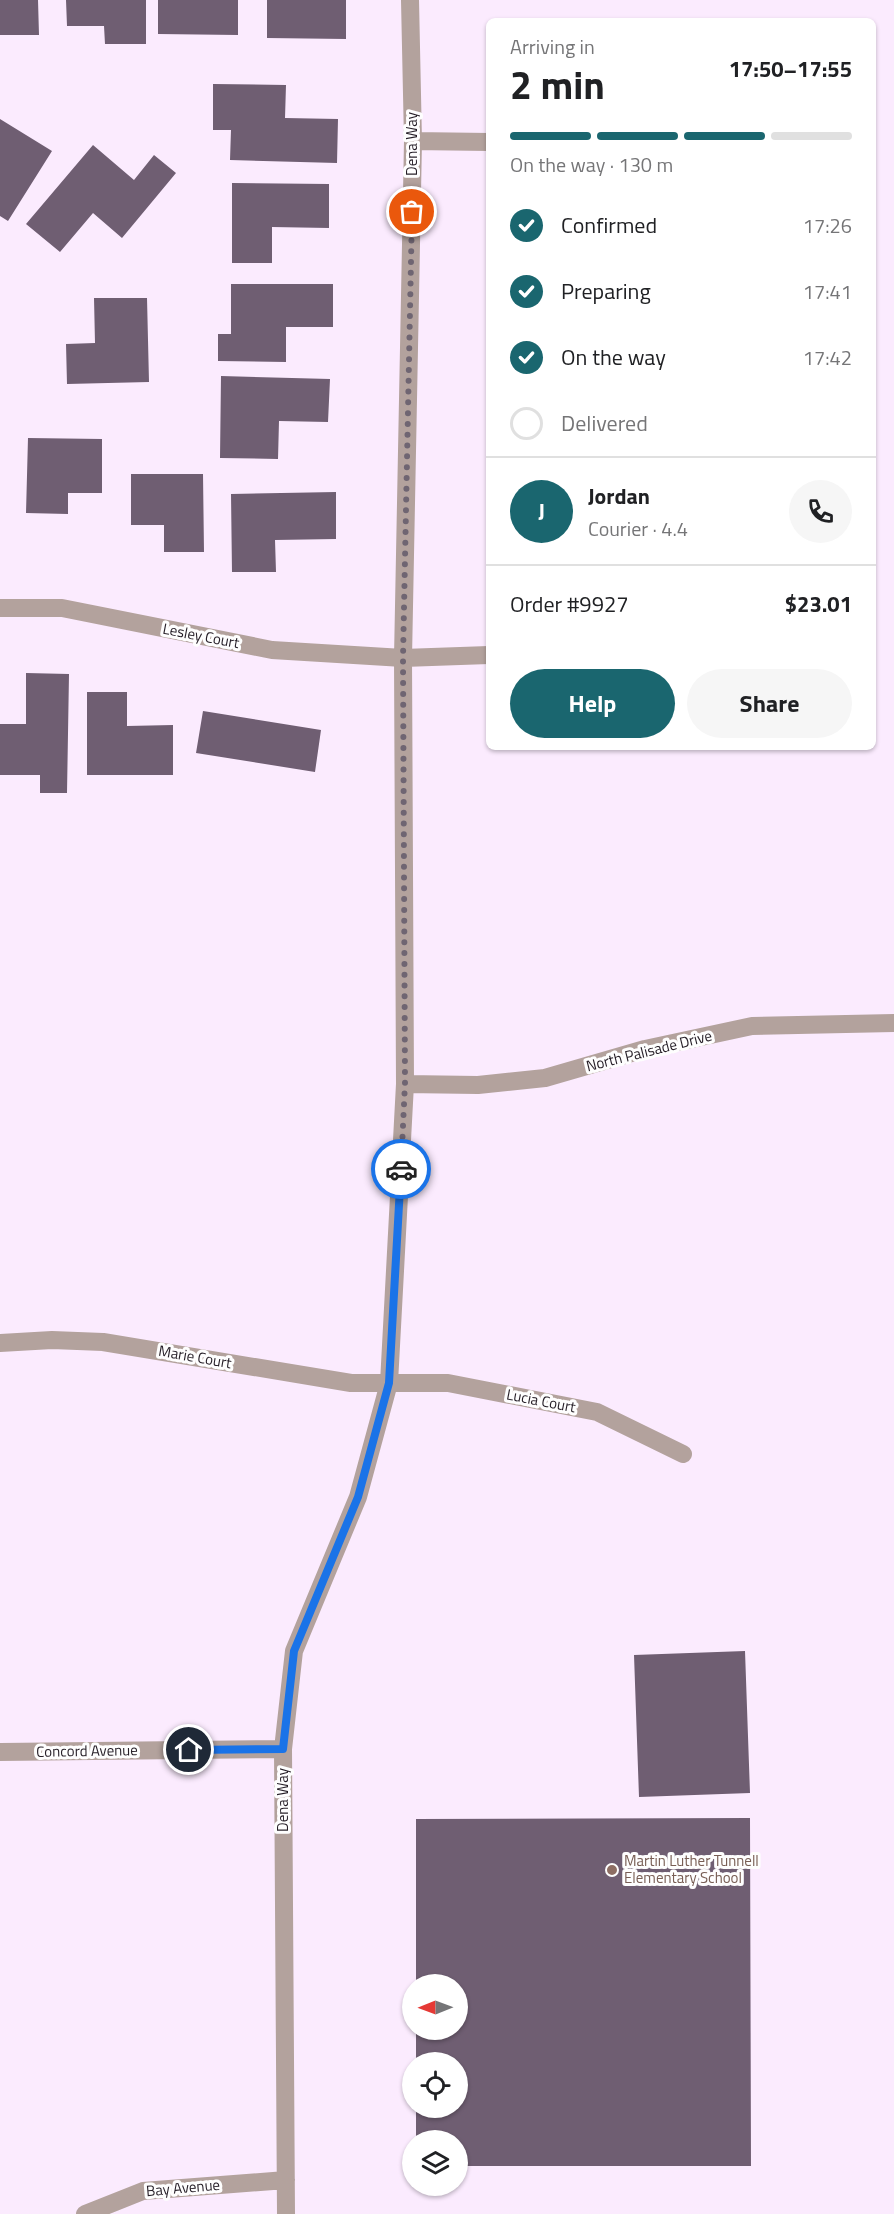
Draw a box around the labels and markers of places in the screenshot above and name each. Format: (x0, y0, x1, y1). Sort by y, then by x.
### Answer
pin (386, 186, 437, 237)
pin (163, 1724, 214, 1775)
place label: Martin Luther Tunnell Elementary School (624, 1849, 759, 1889)
marker: Martin Luther Tunnell Elementary School (605, 1863, 619, 1877)

